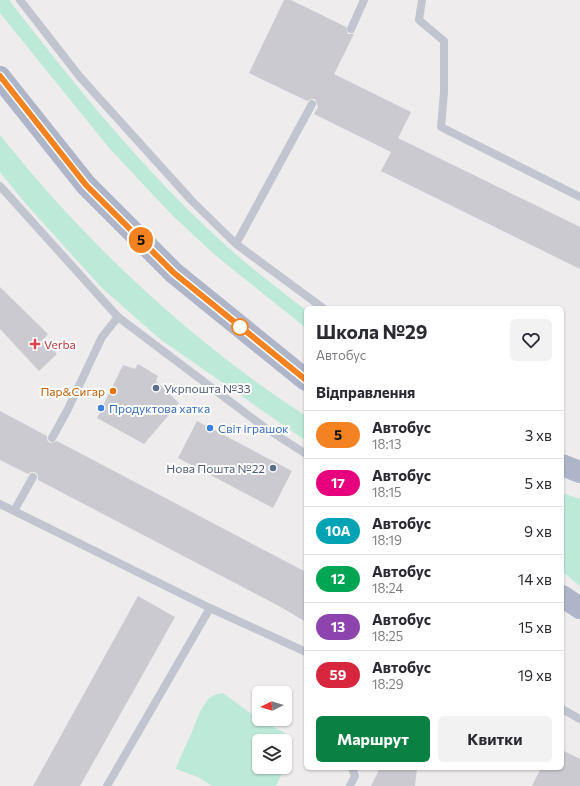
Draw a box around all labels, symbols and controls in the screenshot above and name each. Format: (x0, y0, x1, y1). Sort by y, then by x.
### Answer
line badge: 5 (128, 227, 154, 253)
text: 5 (137, 231, 145, 248)
unlabelled marker (231, 318, 249, 336)
button: heart (510, 319, 552, 361)
text: Школа №29 (316, 320, 428, 343)
place label: Verba (44, 337, 76, 351)
marker: Verba (29, 338, 41, 350)
text: Автобус (316, 347, 366, 363)
place label: Укрпошта №33 (164, 381, 251, 395)
marker: Укрпошта №33 (151, 383, 161, 393)
text: Відправлення (316, 383, 415, 401)
place label: Пар&Сигар (40, 384, 105, 398)
marker: Пар&Сигар (108, 386, 118, 396)
place label: Продуктова хатка (109, 401, 210, 415)
marker: Продуктова хатка (96, 403, 106, 413)
text: Автобус (372, 418, 431, 436)
place label: Світ іграшок (218, 421, 289, 435)
marker: Світ іграшок (205, 423, 215, 433)
text: 5 (334, 426, 342, 443)
text: 3 хв (525, 426, 552, 444)
text: 18:13 (372, 436, 402, 452)
place label: Нова Пошта №22 (166, 461, 265, 475)
marker: Нова Пошта №22 (268, 463, 278, 473)
text: Автобус (372, 466, 431, 484)
text: 17 (331, 474, 345, 491)
text: 5 хв (525, 474, 552, 492)
text: 18:15 (372, 484, 402, 500)
text: Автобус (372, 514, 431, 532)
text: 10А (325, 522, 351, 539)
text: 9 хв (524, 522, 552, 540)
text: 18:19 (372, 532, 402, 548)
text: Автобус (372, 562, 431, 580)
text: 12 (331, 570, 345, 587)
text: 14 хв (518, 570, 552, 588)
text: 18:24 (372, 580, 403, 596)
text: Автобус (372, 610, 431, 628)
text: 13 (331, 618, 345, 635)
text: 15 хв (518, 618, 552, 636)
text: 18:25 (372, 628, 403, 644)
text: Автобус (372, 658, 431, 676)
text: 59 (330, 666, 346, 683)
text: 19 хв (518, 666, 552, 684)
text: 18:29 (372, 676, 404, 692)
north arrow (252, 686, 292, 726)
map controls (252, 686, 292, 774)
button: Маршрут (316, 716, 430, 762)
button: Квитки (438, 716, 552, 762)
button: layers (252, 734, 292, 774)

